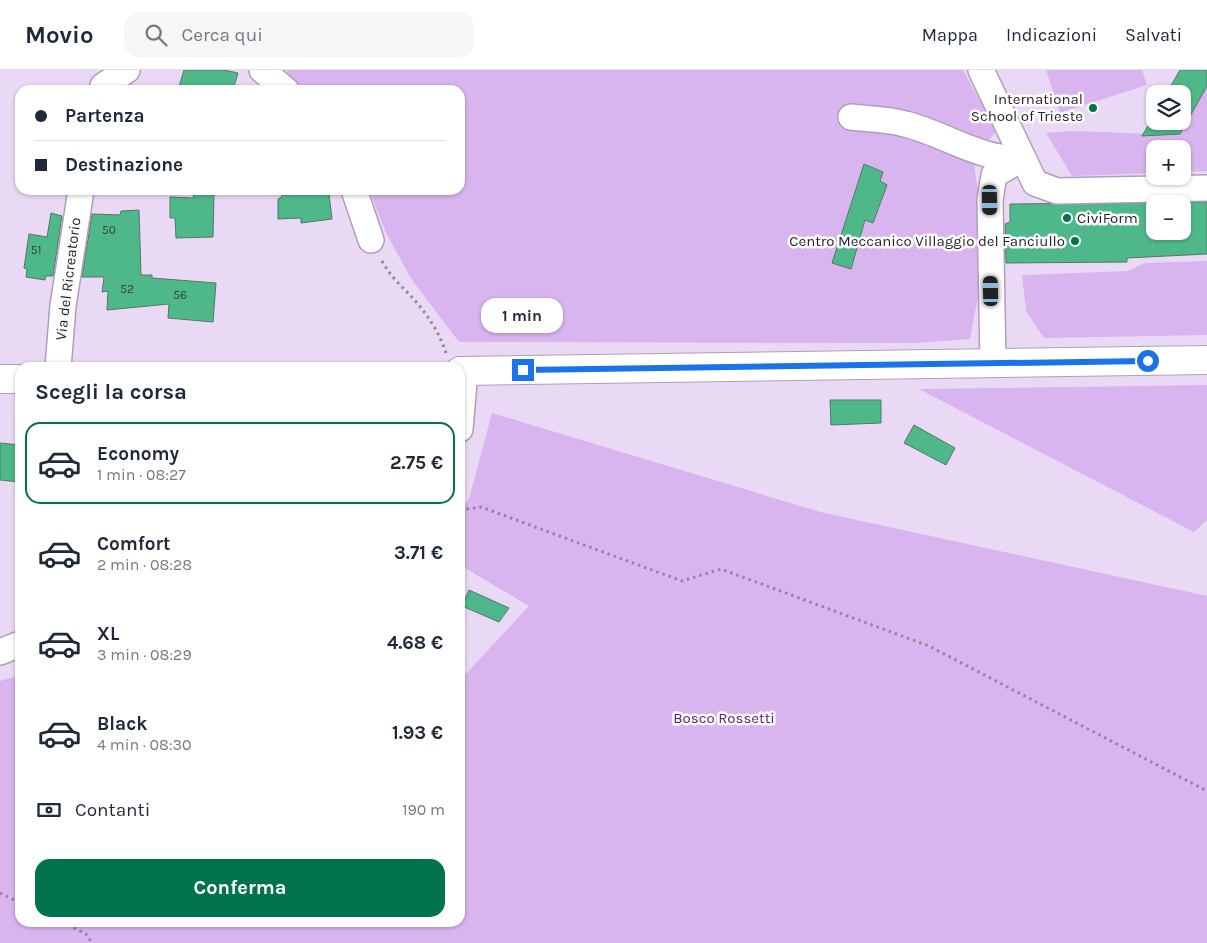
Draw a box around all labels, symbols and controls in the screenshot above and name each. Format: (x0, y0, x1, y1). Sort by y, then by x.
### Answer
search box (124, 12, 474, 57)
text: Movio (25, 21, 94, 49)
icon: search (142, 21, 170, 49)
text: Cerca qui (182, 24, 263, 46)
text: Mappa (922, 24, 978, 46)
text: Indicazioni (1006, 24, 1097, 46)
text: Salvati (1125, 24, 1182, 46)
map controls (1146, 85, 1191, 240)
button: layers (1146, 85, 1191, 130)
place label: International School of Trieste (971, 90, 1083, 125)
marker: International School of Trieste (1087, 102, 1099, 114)
text: Partenza (65, 105, 145, 127)
button: + (1146, 140, 1191, 185)
text: Destinazione (65, 154, 183, 176)
car (982, 185, 997, 215)
button: − (1146, 195, 1191, 240)
place label: CiviForm (1077, 209, 1138, 227)
marker: CiviForm (1061, 212, 1073, 224)
street label: Via del Ricreatorio (52, 216, 84, 342)
house number: 50 (102, 223, 116, 237)
place label: Centro Meccanico Villaggio del Fanciullo (789, 232, 1065, 250)
marker: Centro Meccanico Villaggio del Fanciullo (1069, 235, 1081, 247)
house number: 51 (31, 243, 41, 257)
car (983, 276, 998, 306)
house number: 52 (120, 282, 134, 296)
house number: 56 (173, 288, 187, 302)
callout: 1 min (482, 298, 564, 332)
text: 1 min (502, 306, 542, 325)
route start (1137, 350, 1159, 372)
route end (512, 359, 534, 381)
text: Scegli la corsa (35, 379, 187, 405)
icon: car (37, 441, 82, 486)
text: Economy (97, 443, 179, 465)
text: 2.75 € (390, 452, 443, 474)
text: 1 min · 08:27 (97, 465, 186, 484)
icon: car (37, 531, 82, 576)
text: Comfort (97, 533, 171, 555)
text: 3.71 € (394, 542, 443, 564)
text: 2 min · 08:28 (97, 555, 192, 574)
icon: car (37, 621, 82, 666)
text: XL (97, 623, 119, 645)
text: 4.68 € (387, 632, 443, 654)
text: 3 min · 08:29 (97, 645, 192, 664)
park label: Bosco Rossetti (673, 709, 775, 727)
icon: car (37, 711, 82, 756)
text: Black (97, 713, 148, 735)
text: 1.93 € (392, 722, 443, 744)
text: 4 min · 08:30 (97, 735, 192, 754)
icon: cash (35, 796, 63, 824)
text: Contanti (75, 799, 150, 821)
text: 190 m (402, 800, 445, 819)
button: Conferma (35, 859, 445, 917)

